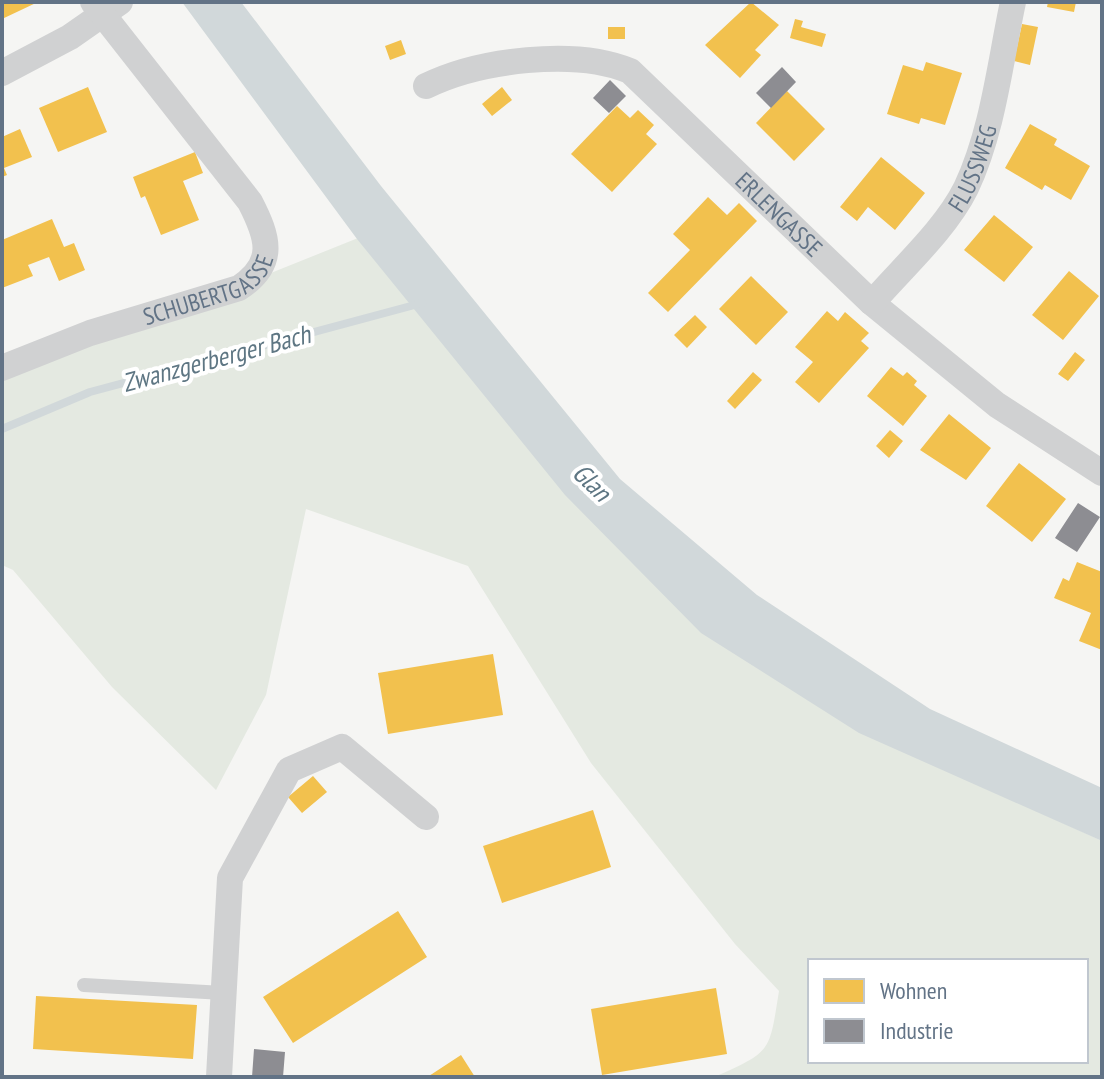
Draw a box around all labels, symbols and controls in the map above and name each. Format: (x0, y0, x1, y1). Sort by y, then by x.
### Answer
street label: FLUSSWEG (941, 121, 1003, 218)
street label: ERLENGASSE (729, 165, 829, 263)
street label: SCHUBERTGASSE (139, 250, 280, 332)
water label: Zwanzgerberger Bach (118, 317, 315, 399)
water label: Glan (566, 456, 619, 509)
legend (808, 959, 1088, 1063)
text: Wohnen (880, 975, 947, 1006)
text: Industrie (880, 1015, 953, 1046)

